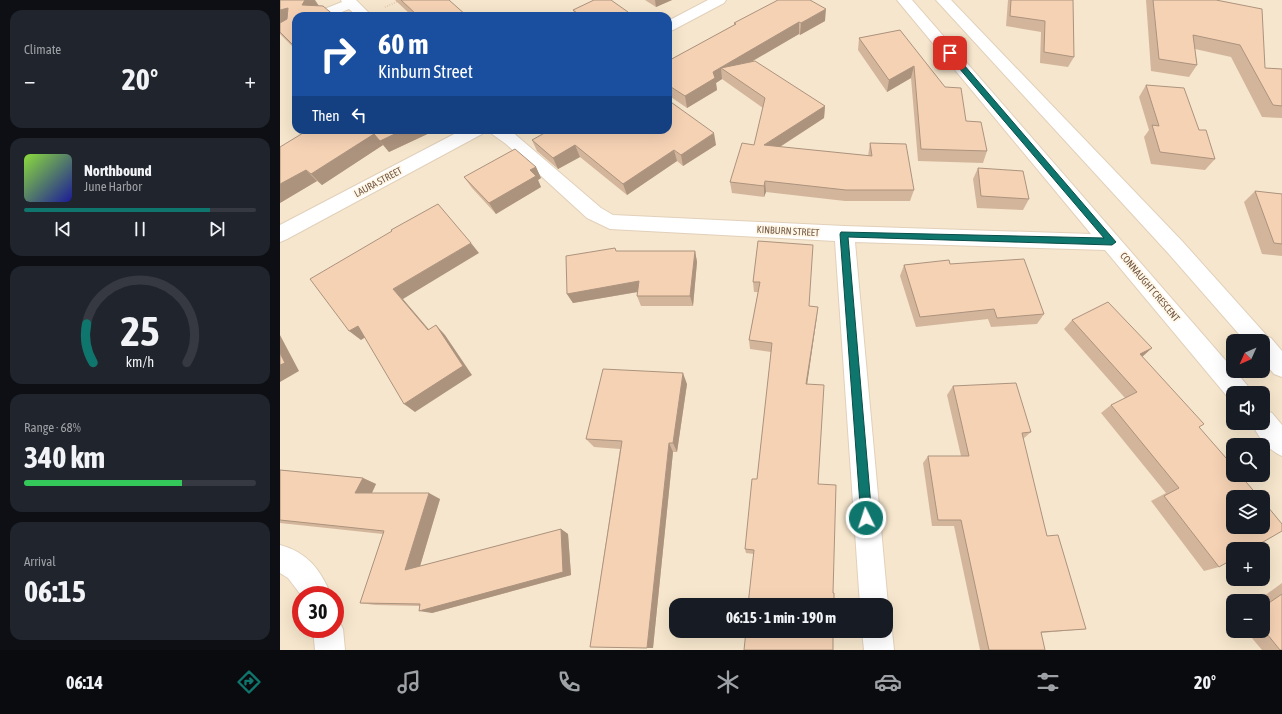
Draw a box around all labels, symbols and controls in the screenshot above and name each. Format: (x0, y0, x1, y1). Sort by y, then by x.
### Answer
icon: right (312, 28, 364, 80)
text: 60 m (378, 28, 428, 60)
pin (933, 36, 967, 70)
text: Climate (24, 42, 61, 57)
icon: arrive (939, 42, 961, 64)
text: Kinburn Street (378, 61, 473, 82)
text: 20° (122, 62, 158, 96)
text: − (24, 67, 35, 93)
text: + (245, 67, 256, 93)
icon: left (348, 104, 370, 126)
text: Then (312, 107, 340, 124)
text: Northbound (84, 162, 152, 179)
street label: LAURA STREET (352, 165, 404, 199)
text: June Harbor (84, 179, 142, 194)
icon: previous (52, 218, 74, 240)
icon: pause (129, 218, 151, 240)
icon: next (206, 218, 228, 240)
street label: KINBURN STREET (756, 224, 820, 238)
street label: CONNAUGHT CRESCENT (1118, 250, 1182, 324)
text: 25 (120, 307, 160, 355)
north arrow (1226, 334, 1270, 378)
map controls (1226, 334, 1270, 638)
text: km/h (126, 354, 154, 370)
button: sound (1226, 386, 1270, 430)
text: Range · 68% (24, 420, 81, 435)
button: search (1226, 438, 1270, 482)
text: 340 km (24, 440, 105, 474)
button: layers (1226, 490, 1270, 534)
position arrow (845, 497, 887, 539)
button: + (1226, 542, 1270, 586)
text: Arrival (24, 554, 56, 569)
text: 06:15 (24, 574, 86, 608)
speed limit sign: 30 (292, 586, 344, 638)
button: − (1226, 594, 1270, 638)
text: 06:15 · 1 min · 190 m (726, 609, 836, 626)
icon: directions (235, 668, 263, 696)
icon: music (395, 668, 423, 696)
icon: phone (555, 668, 583, 696)
icon: climate (714, 668, 742, 696)
icon: car (874, 668, 902, 696)
icon: filters (1034, 668, 1062, 696)
text: 06:14 (66, 672, 103, 693)
text: 20° (1194, 672, 1216, 693)

